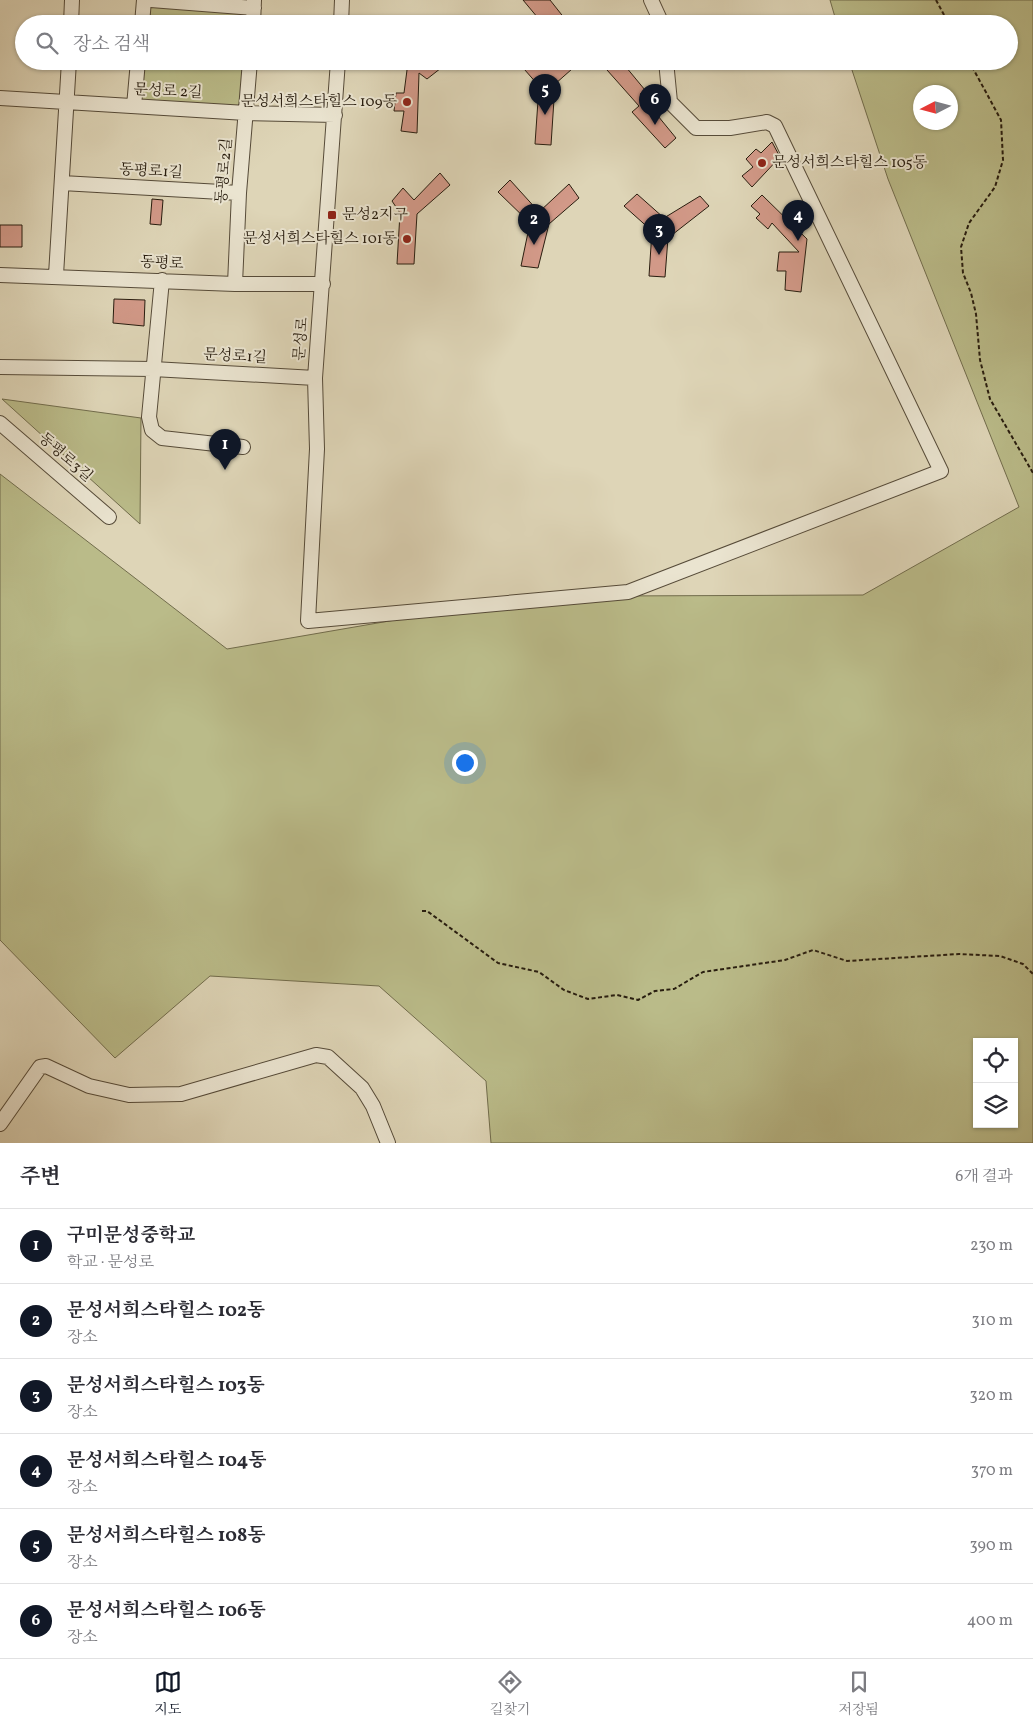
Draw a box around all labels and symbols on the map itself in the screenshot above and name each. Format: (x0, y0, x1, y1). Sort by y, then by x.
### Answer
pin: 5 (529, 74, 561, 115)
street label: 문성로 2길 (133, 80, 203, 104)
pin: 6 (639, 84, 671, 125)
north arrow (913, 85, 958, 130)
place label: 문성서희스타힐스 109동 (241, 92, 398, 113)
marker: 문성서희스타힐스 109동 (401, 96, 413, 108)
street label: 동평로2길 (212, 137, 238, 205)
place label: 문성서희스타힐스 105동 (772, 153, 928, 174)
marker: 문성서희스타힐스 105동 (756, 157, 768, 169)
street label: 동평로1길 (119, 160, 183, 184)
pin: 4 (782, 200, 814, 241)
pin: 2 (518, 204, 550, 245)
place label: 문성2지구 (342, 205, 409, 226)
marker: 문성2지구 (326, 209, 338, 221)
pin: 3 (643, 214, 675, 255)
place label: 문성서희스타힐스 101동 (243, 229, 397, 250)
marker: 문성서희스타힐스 101동 (401, 233, 413, 245)
street label: 동평로 (140, 252, 185, 276)
street label: 문성로 (290, 316, 314, 362)
street label: 문성로1길 (203, 345, 267, 369)
street label: 동평로3길 (33, 429, 97, 487)
pin: 1 (209, 429, 241, 470)
your location (452, 750, 478, 776)

